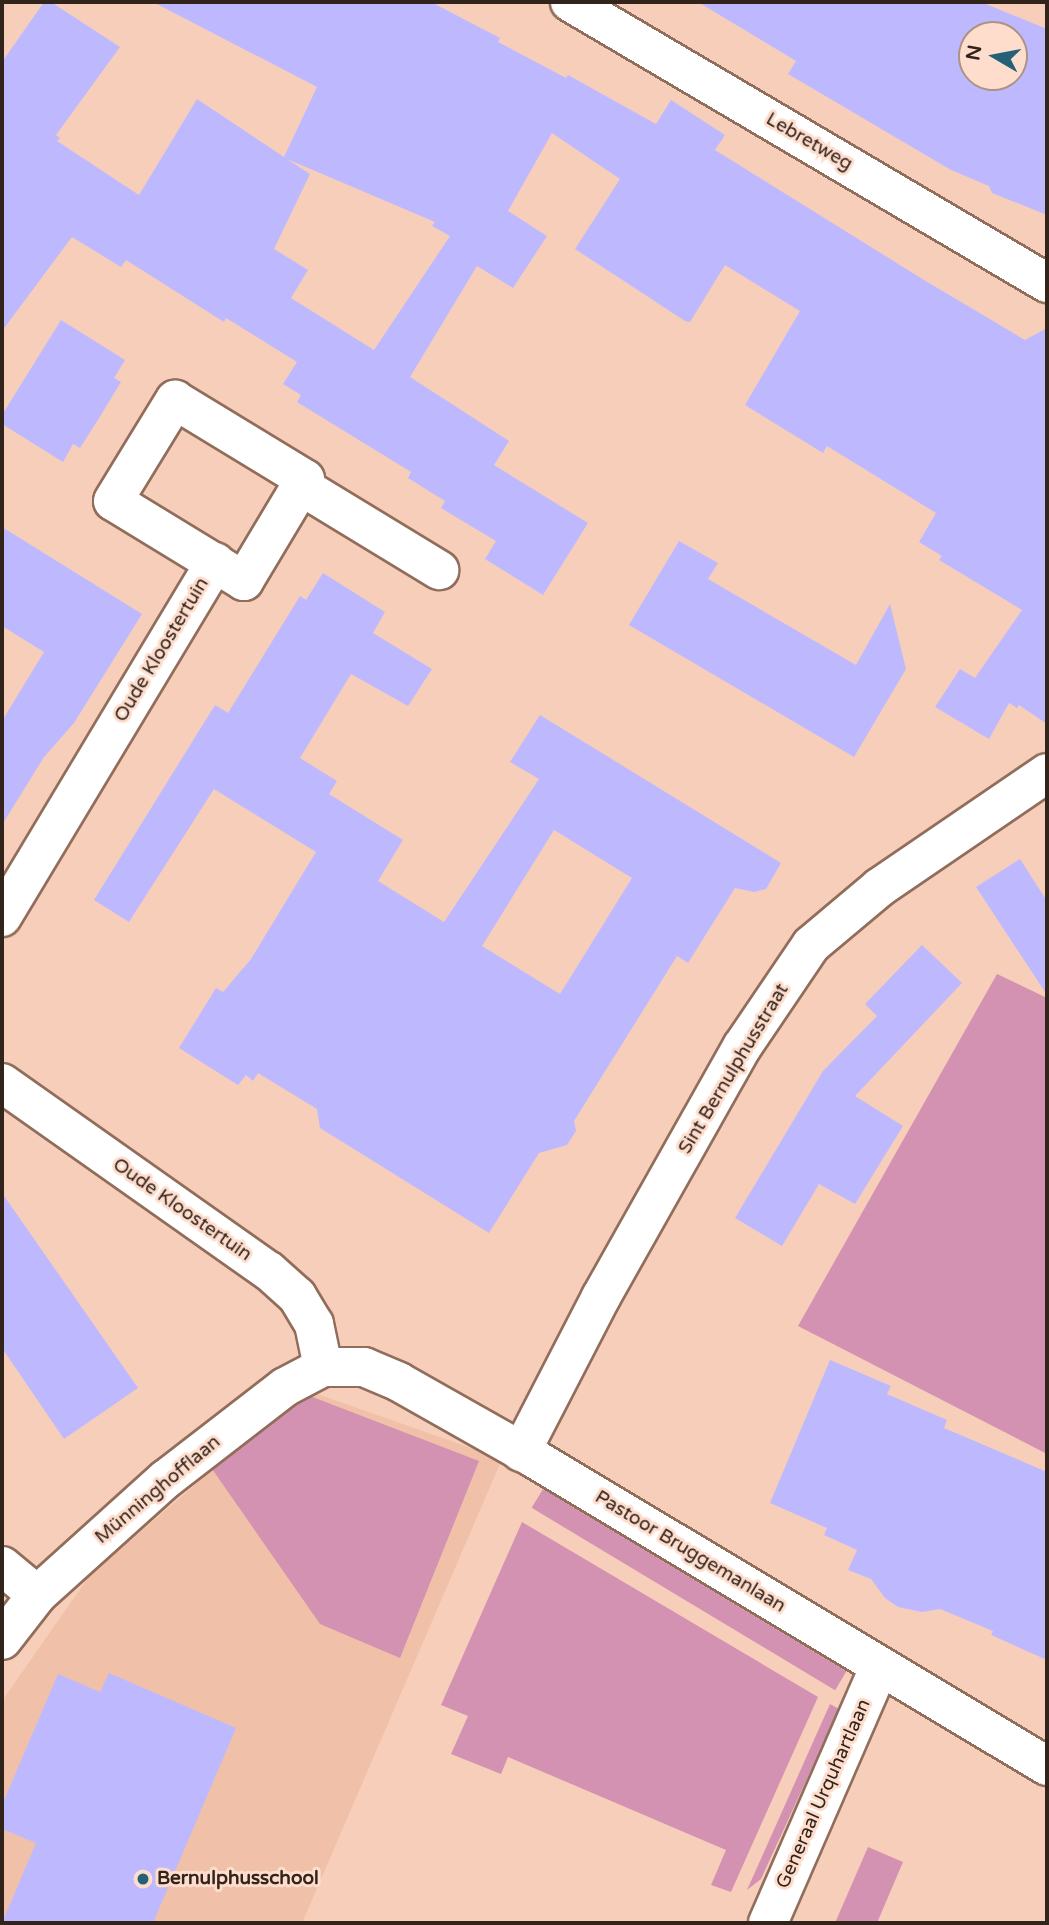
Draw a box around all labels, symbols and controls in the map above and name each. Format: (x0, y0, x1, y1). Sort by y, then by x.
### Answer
north arrow (958, 21, 1028, 91)
text: N (962, 43, 986, 62)
street label: Lebretweg (762, 108, 856, 176)
street label: Oude Kloostertuin (110, 574, 214, 726)
street label: Sint Bernulphusstraat (674, 980, 794, 1158)
street label: Oude Kloostertuin (108, 1154, 256, 1266)
street label: Münninghofflaan (91, 1431, 225, 1549)
street label: Pastoor Bruggemanlaan (591, 1486, 789, 1618)
street label: Generaal Urquhartlaan (772, 1696, 876, 1892)
place label: Bernulphusschool (157, 1868, 319, 1890)
marker: Bernulphusschool (135, 1871, 151, 1887)

